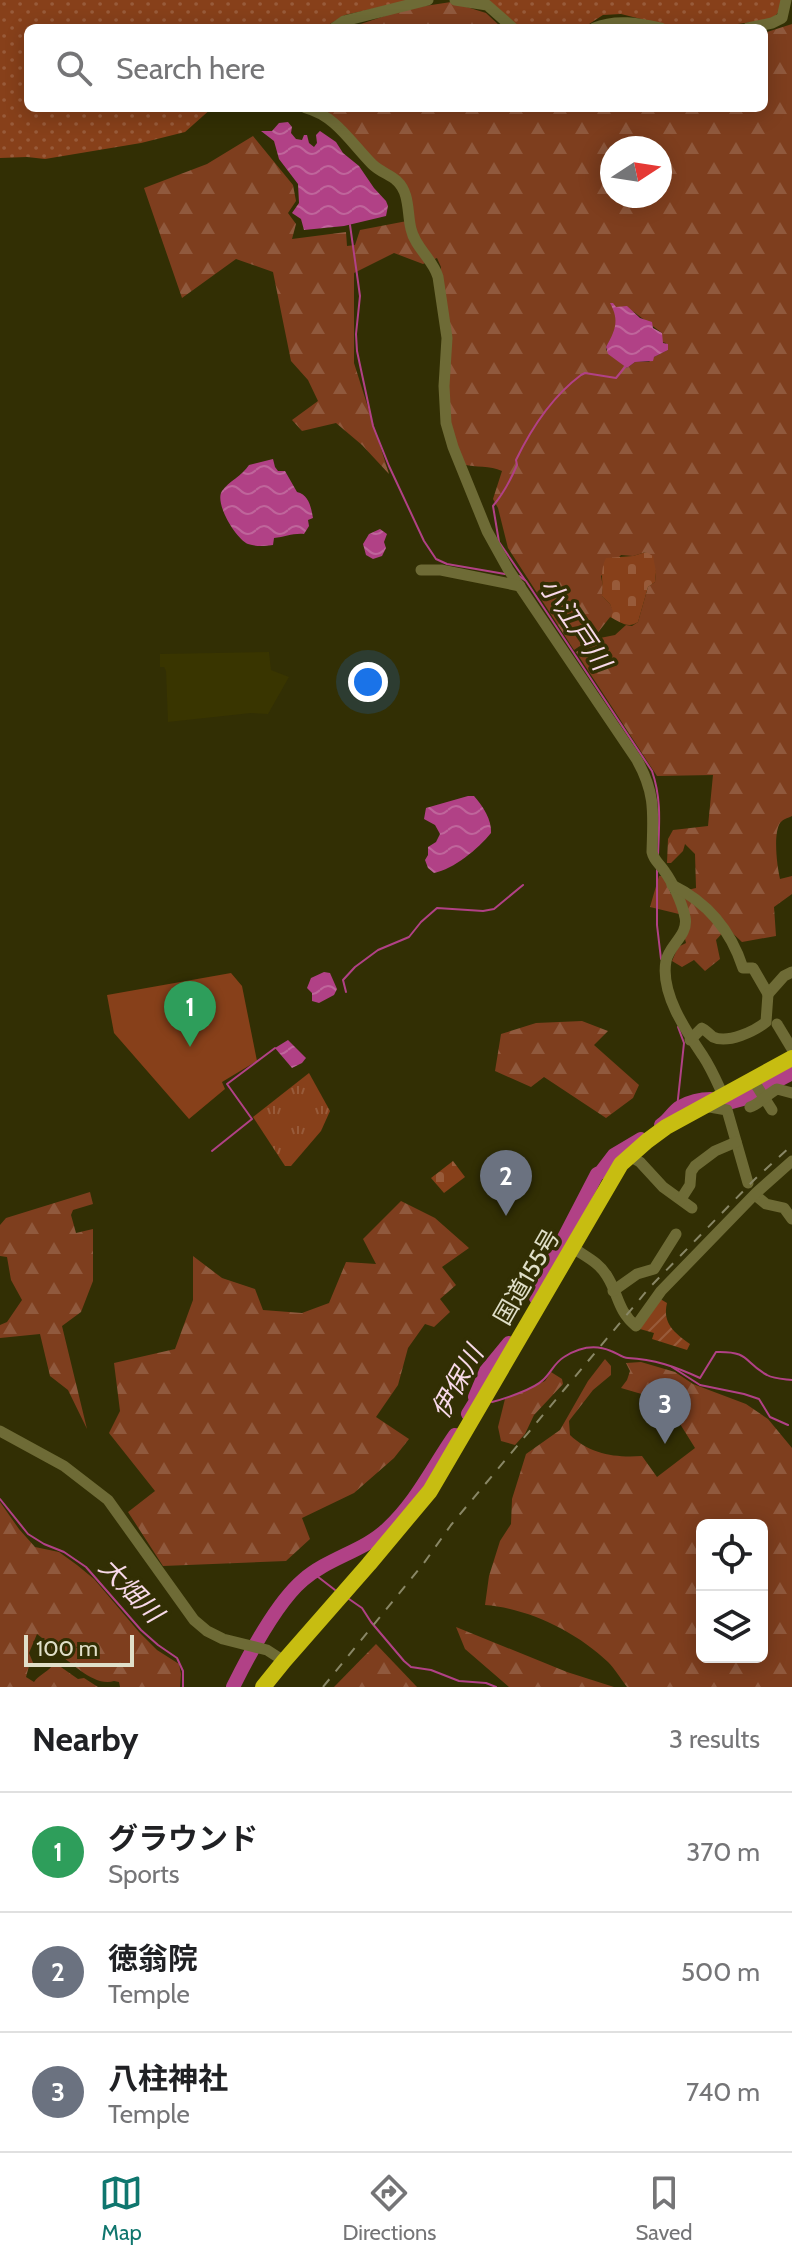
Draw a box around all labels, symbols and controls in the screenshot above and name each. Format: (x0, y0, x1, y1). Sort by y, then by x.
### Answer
search box (24, 24, 768, 112)
icon: search (52, 46, 96, 90)
text: Search here (116, 50, 265, 87)
north arrow (600, 136, 672, 208)
water label: 小江戸川 (533, 572, 619, 679)
your location (348, 662, 388, 702)
pin: 1 (164, 981, 216, 1047)
pin: 2 (480, 1150, 532, 1216)
street label: 国道155号 (488, 1224, 566, 1330)
water label: 伊保川 (424, 1338, 491, 1424)
pin: 3 (639, 1378, 691, 1444)
map controls (696, 1519, 768, 1663)
button: locate (696, 1519, 768, 1591)
water label: 大畑川 (92, 1551, 172, 1631)
button: layers (696, 1591, 768, 1663)
scale bar (24, 1631, 134, 1667)
text: 100 m (36, 1635, 98, 1662)
text: Nearby (32, 1718, 139, 1760)
text: 3 results (669, 1723, 760, 1755)
text: グラウンド (108, 1820, 258, 1857)
text: 1 (53, 1836, 63, 1868)
text: 370 m (686, 1836, 760, 1868)
text: Sports (108, 1858, 180, 1890)
text: 徳翁院 (108, 1940, 198, 1977)
text: 2 (51, 1956, 65, 1988)
text: 500 m (681, 1956, 760, 1988)
text: Temple (108, 1978, 190, 2010)
text: 八柱神社 (108, 2060, 228, 2097)
text: 3 (51, 2076, 65, 2108)
text: 740 m (686, 2076, 760, 2108)
text: Temple (108, 2098, 190, 2130)
tab: Map (99, 2171, 143, 2246)
tab: Directions (342, 2171, 436, 2246)
tab: Saved (635, 2171, 693, 2246)

